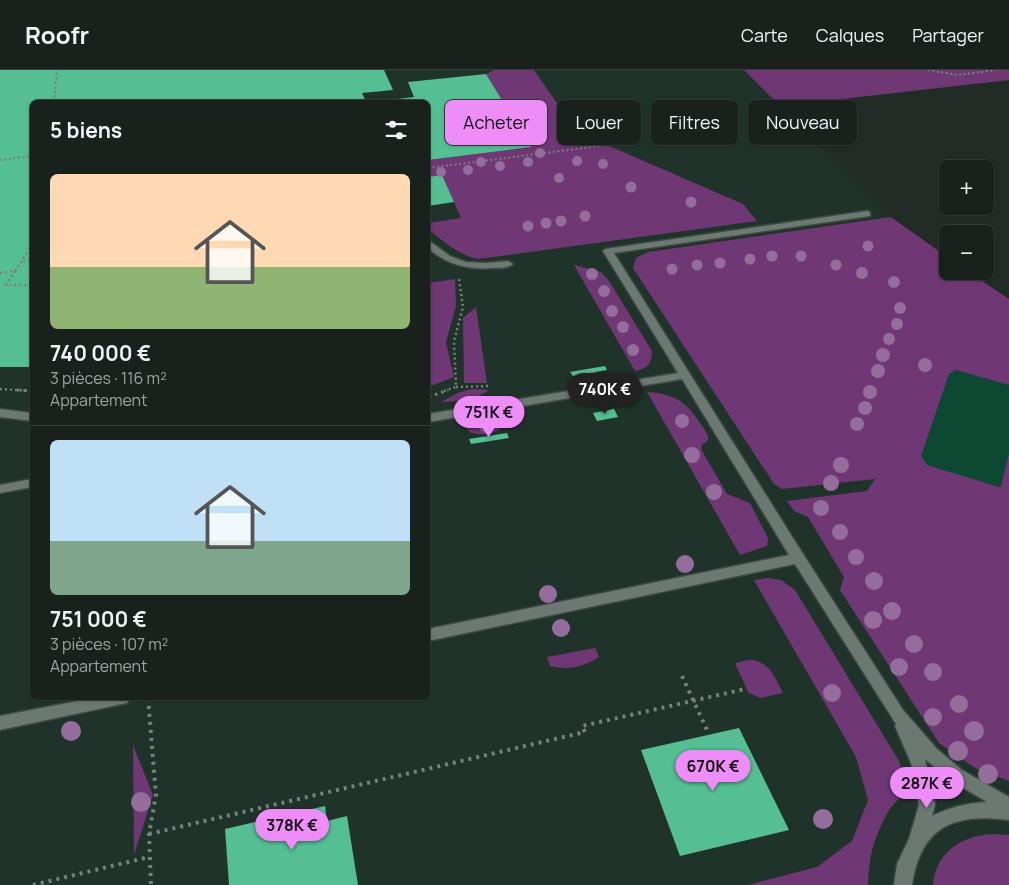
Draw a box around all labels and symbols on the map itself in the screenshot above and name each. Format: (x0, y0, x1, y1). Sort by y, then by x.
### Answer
pin: 740K € (564, 372, 646, 415)
pin: 751K € (448, 396, 530, 438)
pin: 670K € (672, 750, 754, 792)
pin: 287K € (886, 766, 968, 809)
pin: 378K € (251, 808, 333, 851)

